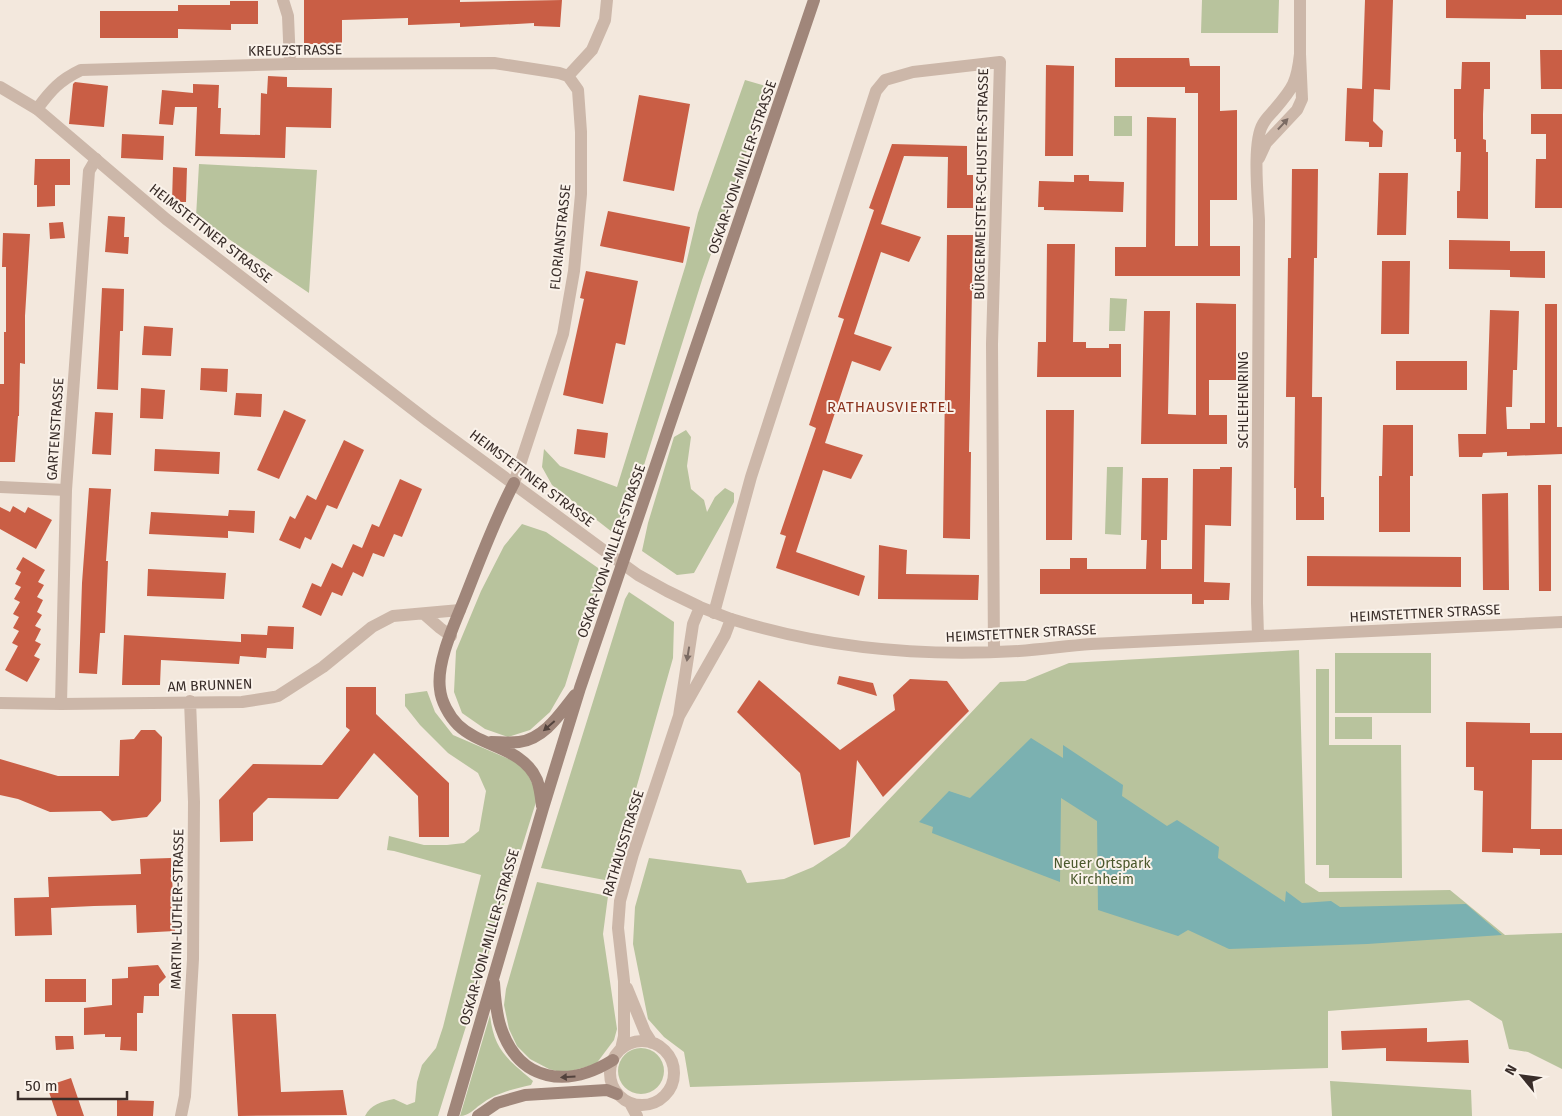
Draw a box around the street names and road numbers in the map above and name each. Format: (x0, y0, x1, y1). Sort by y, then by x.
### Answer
street label: KREUZSTRASSE (248, 41, 342, 60)
street label: BÜRGERMEISTER-SCHUSTER-STRASSE (970, 68, 992, 300)
street label: OSKAR-VON-MILLER-STRASSE (705, 78, 780, 256)
street label: HEIMSTETTNER STRASSE (146, 180, 276, 287)
street label: FLORIANSTRASSE (546, 183, 575, 291)
street label: SCHLEHENRING (1235, 351, 1252, 449)
street label: GARTENSTRASSE (43, 377, 68, 481)
street label: HEIMSTETTNER STRASSE (466, 426, 597, 531)
street label: OSKAR-VON-MILLER-STRASSE (574, 462, 649, 640)
street label: HEIMSTETTNER STRASSE (1349, 601, 1501, 626)
street label: HEIMSTETTNER STRASSE (945, 621, 1097, 646)
street label: AM BRUNNEN (167, 676, 253, 695)
street label: RATHAUSSTRASSE (599, 788, 648, 899)
street label: MARTIN-LUTHER-STRASSE (168, 829, 187, 989)
street label: OSKAR-VON-MILLER-STRASSE (456, 847, 523, 1027)

